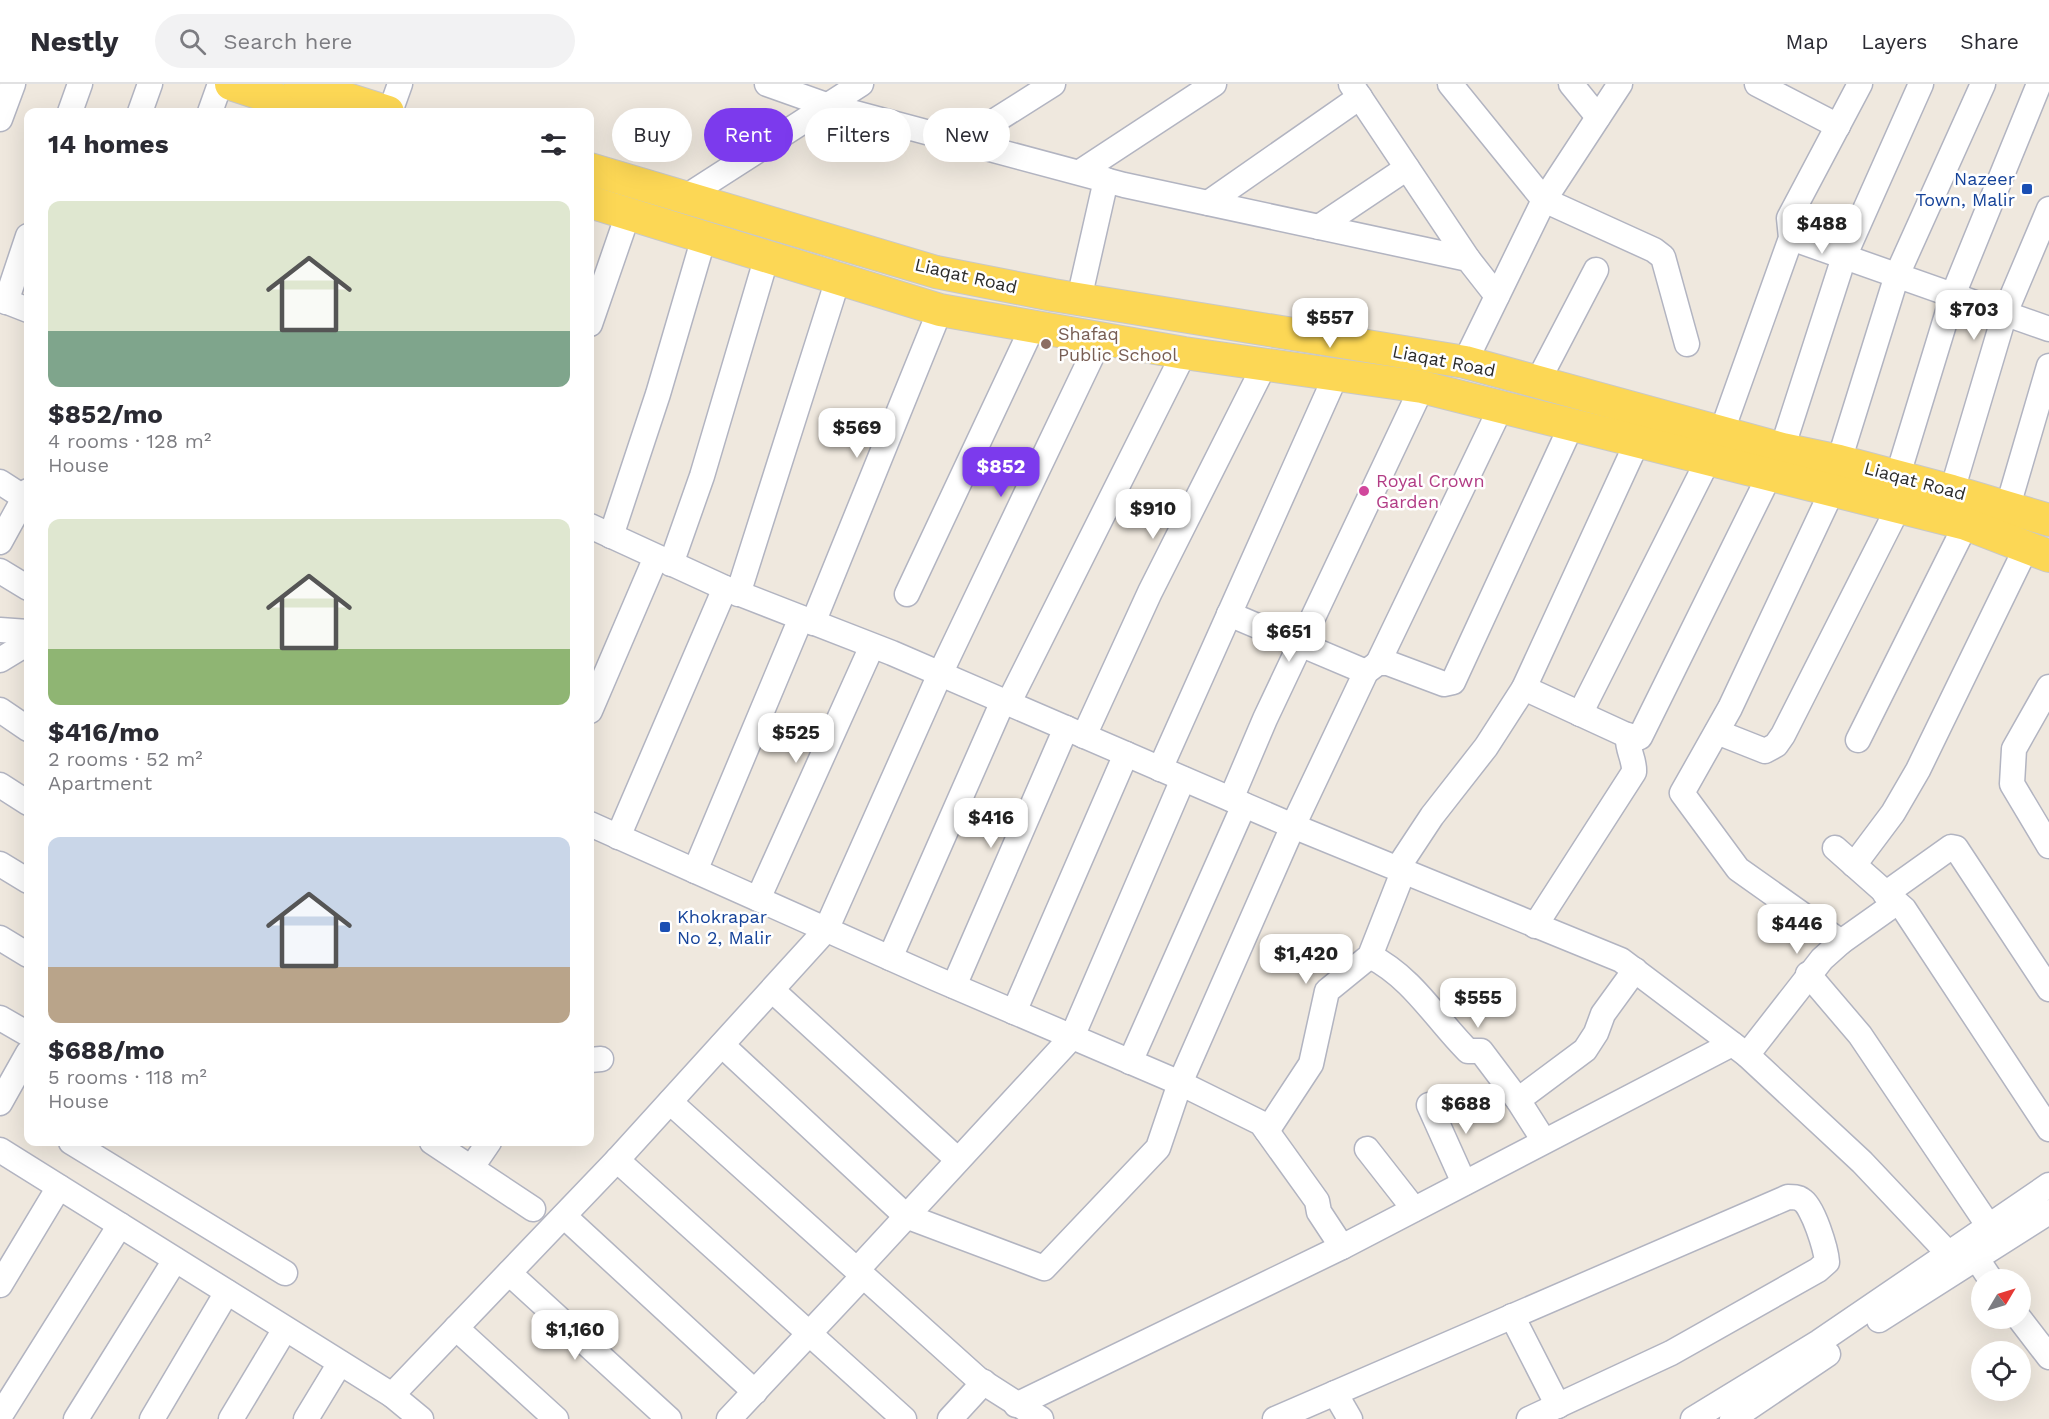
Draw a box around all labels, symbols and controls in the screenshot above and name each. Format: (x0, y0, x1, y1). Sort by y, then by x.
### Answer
search box (155, 14, 575, 68)
text: Nestly (30, 25, 119, 58)
icon: search (176, 25, 209, 58)
text: Search here (224, 29, 352, 54)
text: Map (1785, 29, 1828, 54)
text: Layers (1861, 29, 1927, 54)
text: Share (1960, 29, 2019, 54)
chip: Buy (612, 108, 692, 162)
chip: Rent (704, 108, 793, 162)
chip: Filters (805, 108, 911, 162)
chip: New (923, 108, 1010, 162)
icon: filters (537, 128, 570, 161)
text: 14 homes (48, 129, 169, 159)
place label: Nazeer Town, Malir (1915, 168, 2015, 210)
marker: Nazeer Town, Malir (2020, 182, 2034, 196)
pin: $488 (1786, 204, 1858, 255)
text: $488 (1797, 211, 1847, 235)
icon: home (255, 240, 363, 348)
street label: Liaqat Road (913, 254, 1019, 297)
pin: $703 (1938, 290, 2010, 341)
text: $703 (1949, 297, 1999, 321)
pin: $557 (1294, 298, 1366, 349)
text: $557 (1306, 305, 1354, 329)
place label: Shafaq Public School (1058, 323, 1178, 365)
marker: Shafaq Public School (1039, 337, 1053, 351)
street label: Liaqat Road (1391, 340, 1497, 381)
text: $852/mo (48, 399, 163, 429)
pin: $569 (821, 408, 893, 459)
text: $569 (832, 415, 882, 439)
text: 4 rooms · 128 m² (48, 429, 211, 453)
pin: $852 (965, 447, 1037, 498)
text: House (48, 453, 109, 477)
text: $852 (977, 454, 1025, 478)
street label: Liaqat Road (1862, 457, 1968, 504)
place label: Royal Crown Garden (1376, 470, 1485, 512)
marker: Royal Crown Garden (1357, 484, 1371, 498)
pin: $910 (1117, 489, 1189, 540)
text: $910 (1130, 496, 1176, 520)
icon: home (255, 558, 363, 666)
pin: $651 (1253, 612, 1325, 663)
text: $651 (1266, 619, 1312, 643)
pin: $525 (760, 713, 832, 764)
text: $416/mo (48, 717, 159, 747)
text: $525 (772, 720, 820, 744)
text: 2 rooms · 52 m² (48, 747, 203, 771)
text: Apartment (48, 771, 152, 795)
pin: $416 (955, 798, 1027, 849)
text: $416 (968, 805, 1014, 829)
icon: home (255, 876, 363, 984)
pin: $446 (1761, 904, 1833, 955)
place label: Khokrapar No 2, Malir (677, 906, 772, 948)
text: $446 (1772, 911, 1822, 935)
marker: Khokrapar No 2, Malir (658, 920, 672, 934)
pin: $1,420 (1257, 934, 1355, 985)
text: $1,420 (1274, 941, 1338, 965)
pin: $555 (1442, 978, 1514, 1029)
text: $555 (1454, 985, 1502, 1009)
text: $688/mo (48, 1035, 165, 1065)
text: 5 rooms · 118 m² (48, 1065, 207, 1089)
pin: $688 (1430, 1084, 1502, 1135)
text: House (48, 1089, 109, 1113)
text: $688 (1441, 1091, 1491, 1115)
north arrow (1971, 1269, 2031, 1329)
map controls (1971, 1269, 2031, 1401)
pin: $1,160 (526, 1310, 624, 1361)
text: $1,160 (545, 1317, 605, 1341)
button: locate (1971, 1341, 2031, 1401)

